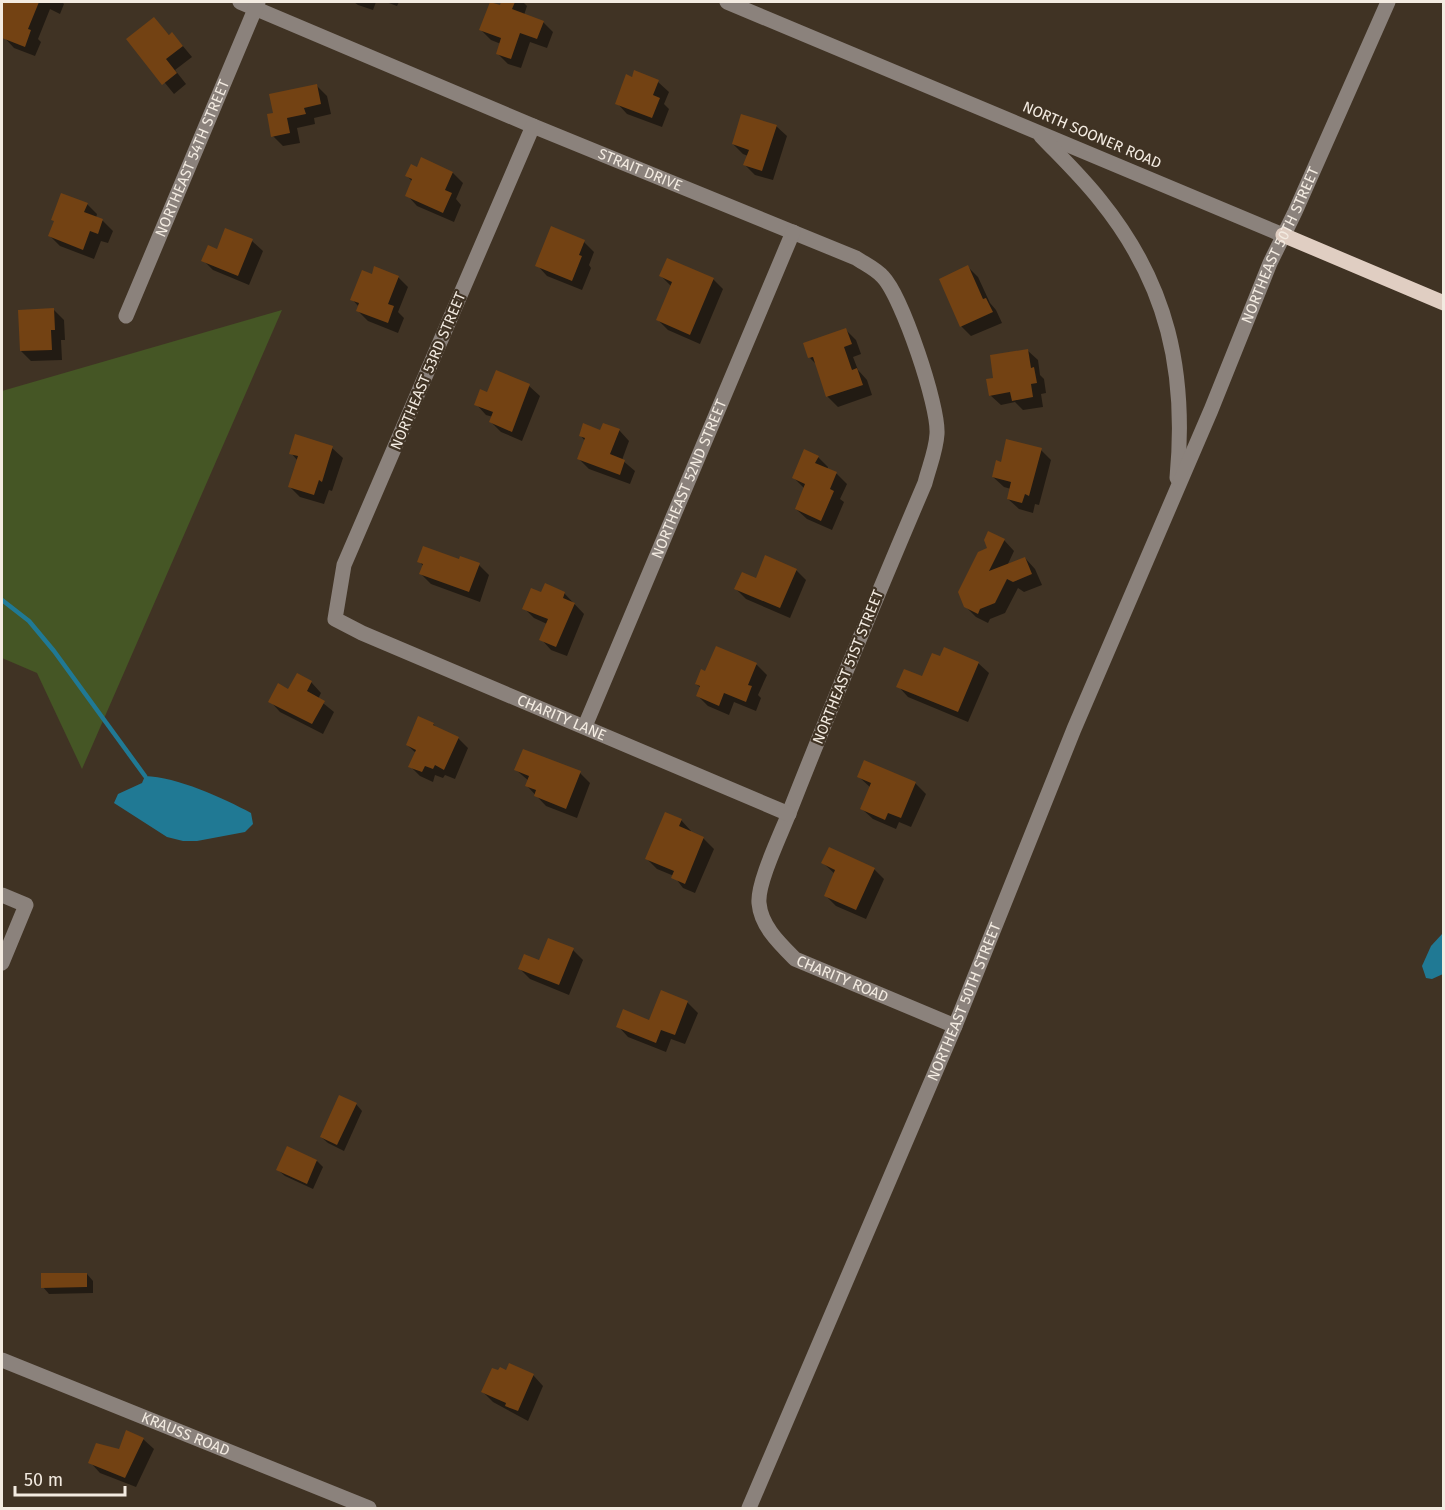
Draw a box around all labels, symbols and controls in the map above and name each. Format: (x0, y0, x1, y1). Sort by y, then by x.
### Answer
street label: NORTHEAST 54TH STREET (151, 77, 233, 240)
street label: NORTH SOONER ROAD (1020, 98, 1164, 172)
street label: STRAIT DRIVE (596, 145, 685, 195)
street label: NORTHEAST 50TH STREET (1238, 164, 1323, 326)
street label: NORTHEAST 53RD STREET (387, 289, 470, 453)
street label: NORTHEAST 52ND STREET (648, 397, 731, 561)
street label: NORTHEAST 51ST STREET (809, 587, 887, 747)
street label: CHARITY LANE (514, 691, 609, 744)
street label: NORTHEAST 50TH STREET (924, 920, 1005, 1084)
street label: CHARITY ROAD (794, 952, 891, 1006)
street label: KRAUSS ROAD (139, 1408, 233, 1460)
scale bar (15, 1459, 124, 1497)
text: 50 m (24, 1469, 63, 1491)

